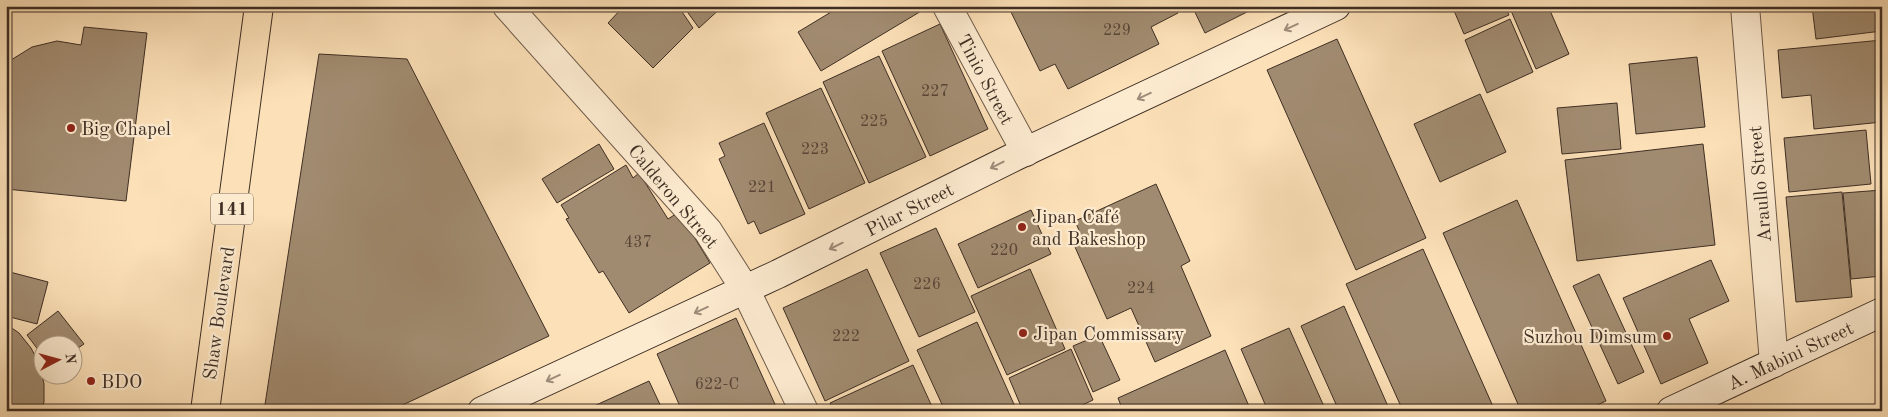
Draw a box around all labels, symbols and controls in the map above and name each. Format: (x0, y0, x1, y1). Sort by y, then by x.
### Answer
one-way arrow (1284, 22, 1299, 32)
house number: 229 (1103, 23, 1131, 39)
street label: Tinio Street (952, 32, 1015, 128)
house number: 227 (921, 84, 949, 100)
one-way arrow (1137, 92, 1152, 101)
house number: 225 (860, 114, 888, 130)
place label: Big Chapel (81, 121, 171, 140)
marker: Big Chapel (65, 122, 77, 134)
street label: Araullo Street (1747, 125, 1776, 243)
street label: Calderon Street (623, 142, 721, 253)
house number: 223 (801, 142, 829, 158)
one-way arrow (990, 161, 1005, 170)
house number: 221 (748, 180, 776, 196)
street label: Pilar Street (863, 181, 957, 241)
road number: 141 (211, 193, 253, 224)
place label: Jipan Café and Bakeshop (1032, 209, 1146, 250)
marker: Jipan Café and Bakeshop (1016, 221, 1028, 233)
house number: 437 (624, 235, 652, 251)
one-way arrow (829, 241, 844, 251)
house number: 220 (990, 243, 1018, 259)
street label: Shaw Boulevard (202, 245, 239, 381)
house number: 226 (913, 277, 941, 293)
house number: 224 (1127, 281, 1155, 297)
one-way arrow (693, 305, 708, 315)
street label: A. Mabini Street (1725, 320, 1857, 395)
place label: Jipan Commissary (1033, 326, 1184, 345)
marker: Jipan Commissary (1017, 327, 1029, 339)
house number: 222 (832, 329, 860, 345)
place label: Suzhou Dimsum (1523, 329, 1657, 348)
marker: Suzhou Dimsum (1661, 330, 1673, 342)
north arrow (32, 334, 82, 384)
text: N (62, 353, 77, 365)
one-way arrow (546, 373, 561, 383)
place label: BDO (101, 374, 142, 393)
marker: BDO (85, 375, 97, 387)
house number: 622-C (695, 377, 739, 393)

